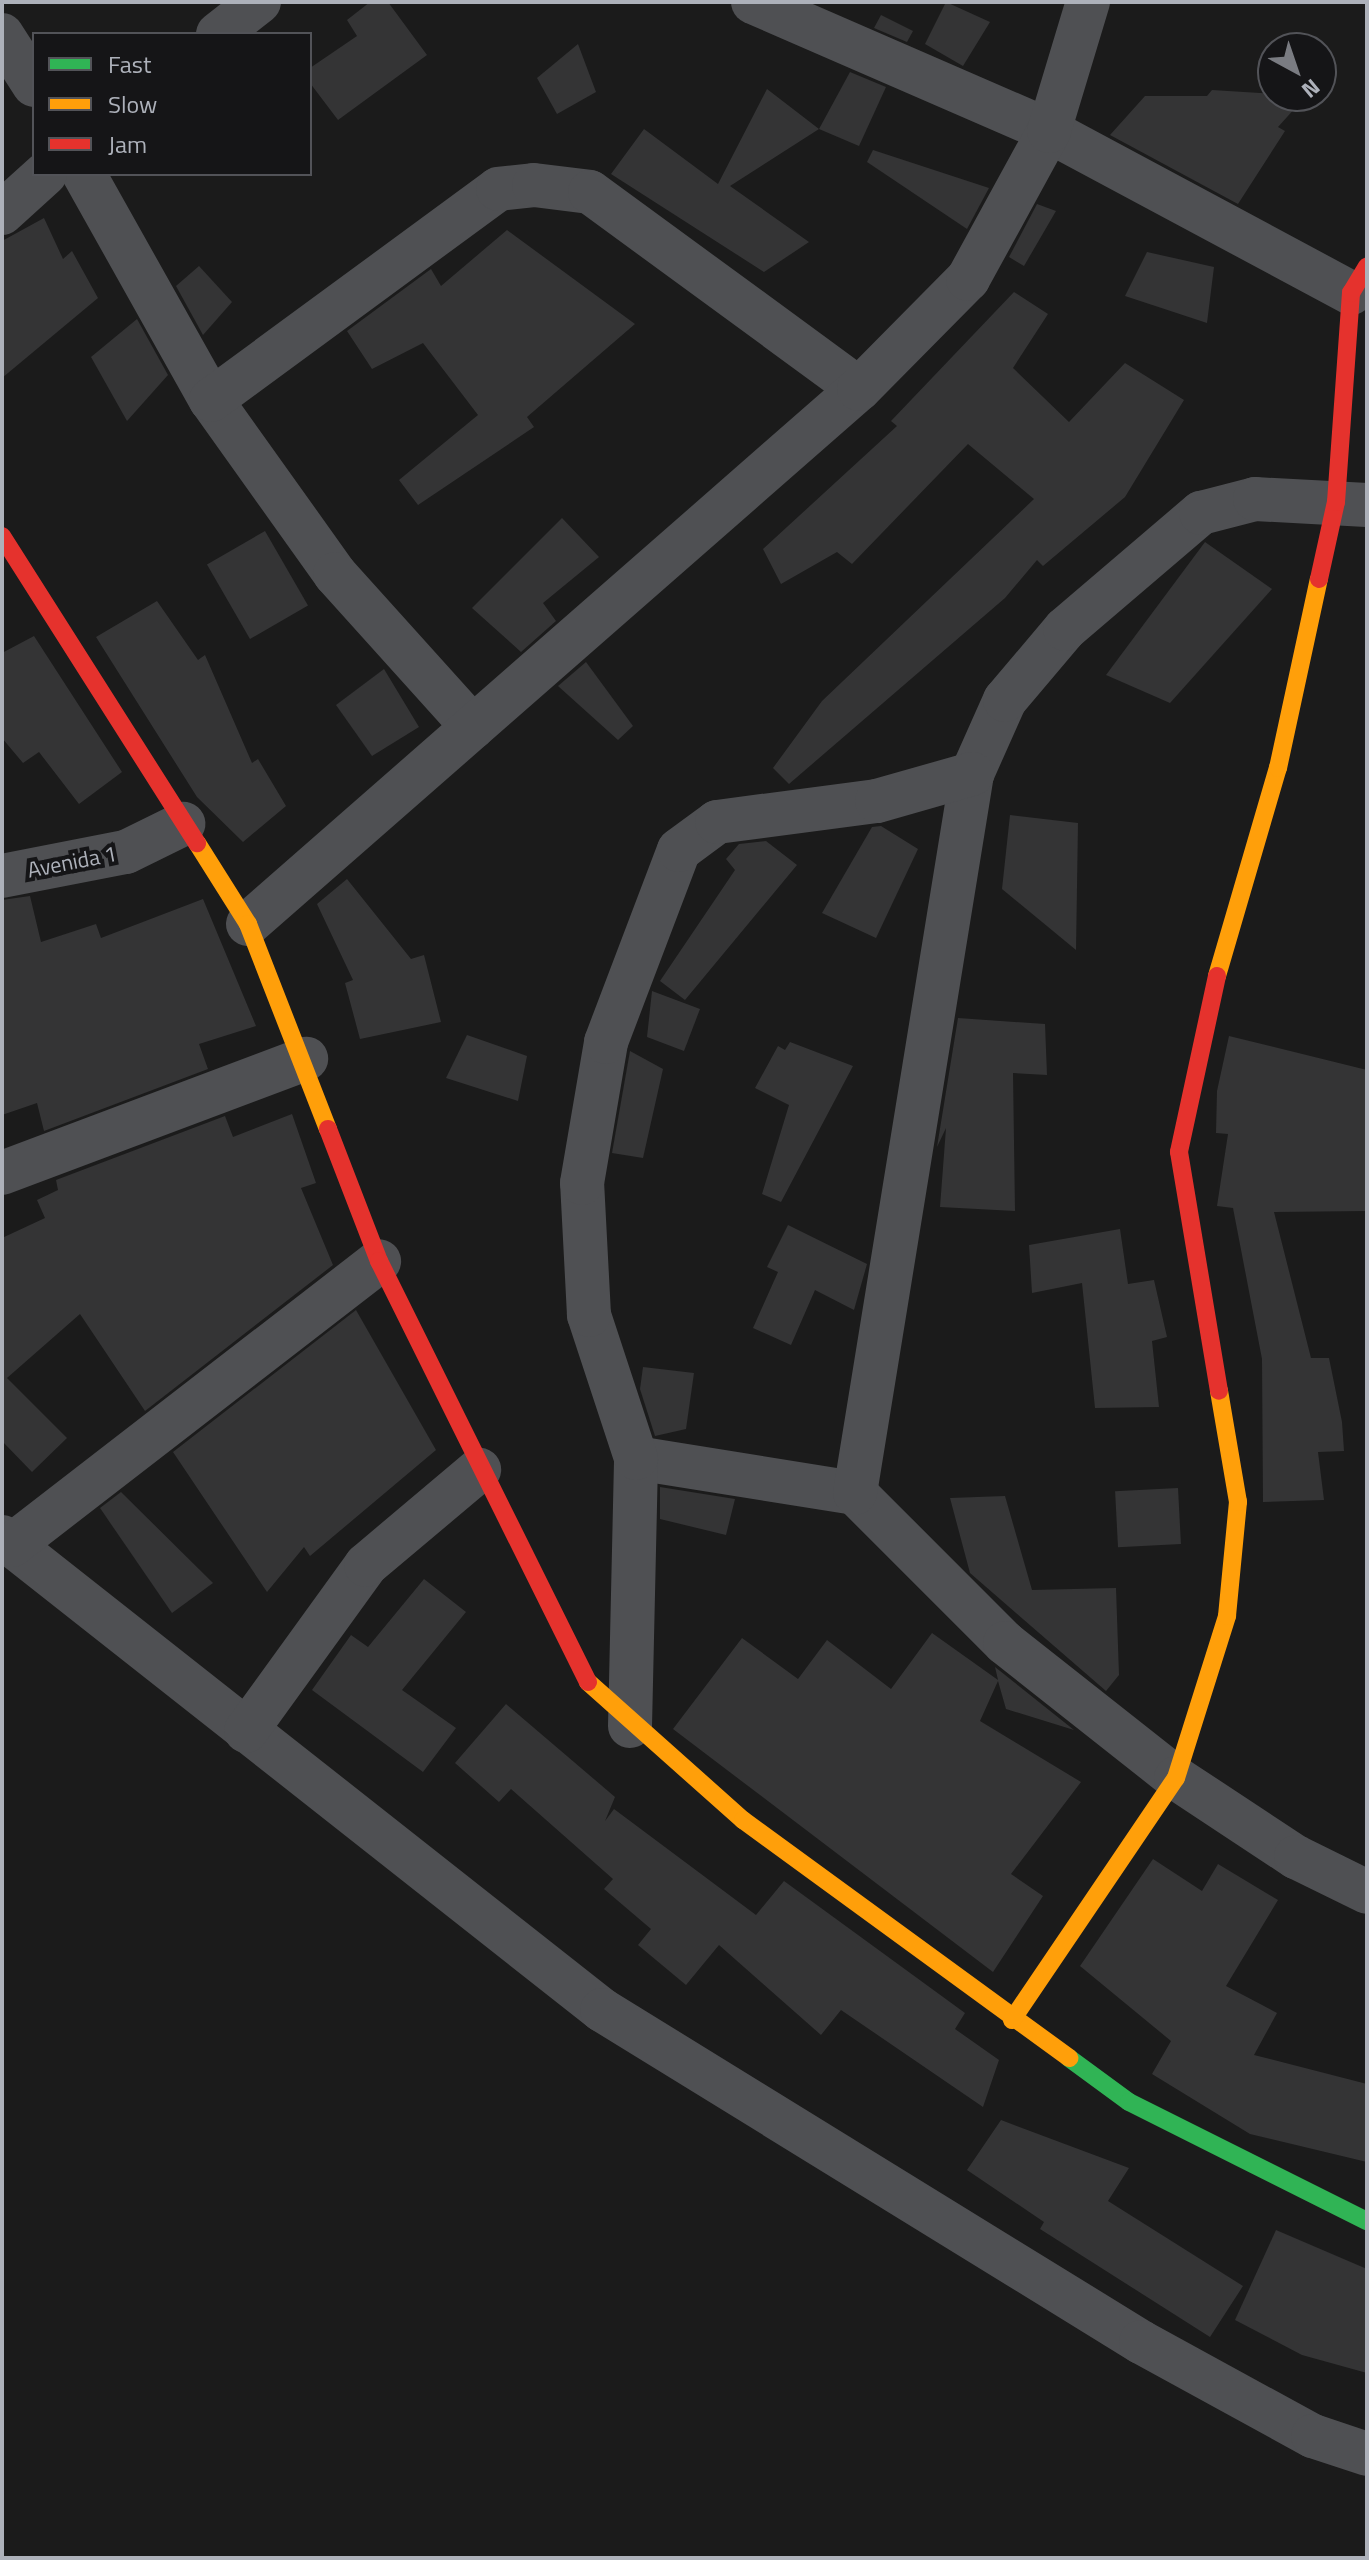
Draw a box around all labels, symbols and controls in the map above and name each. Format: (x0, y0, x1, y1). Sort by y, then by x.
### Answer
legend (32, 32, 312, 176)
north arrow (1257, 32, 1337, 112)
text: Fast (108, 46, 151, 82)
text: N (1294, 71, 1328, 107)
text: Slow (108, 86, 157, 122)
text: Jam (108, 126, 147, 162)
street label: Avenida 1 (25, 840, 119, 884)

